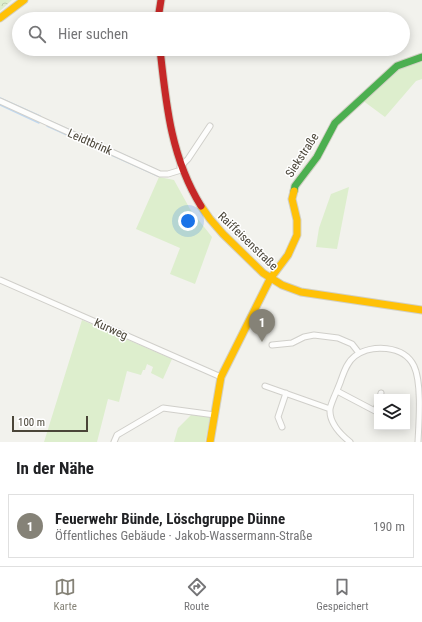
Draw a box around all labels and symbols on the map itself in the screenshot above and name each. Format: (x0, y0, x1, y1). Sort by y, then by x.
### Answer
street label: Leidtbrink (66, 126, 115, 158)
street label: Siekstraße (282, 130, 322, 180)
street label: Raiffeisenstraße (215, 209, 281, 273)
your location (178, 211, 198, 231)
pin: 1 (249, 309, 275, 342)
street label: Kurweg (92, 315, 130, 343)
scale bar (12, 414, 88, 433)

